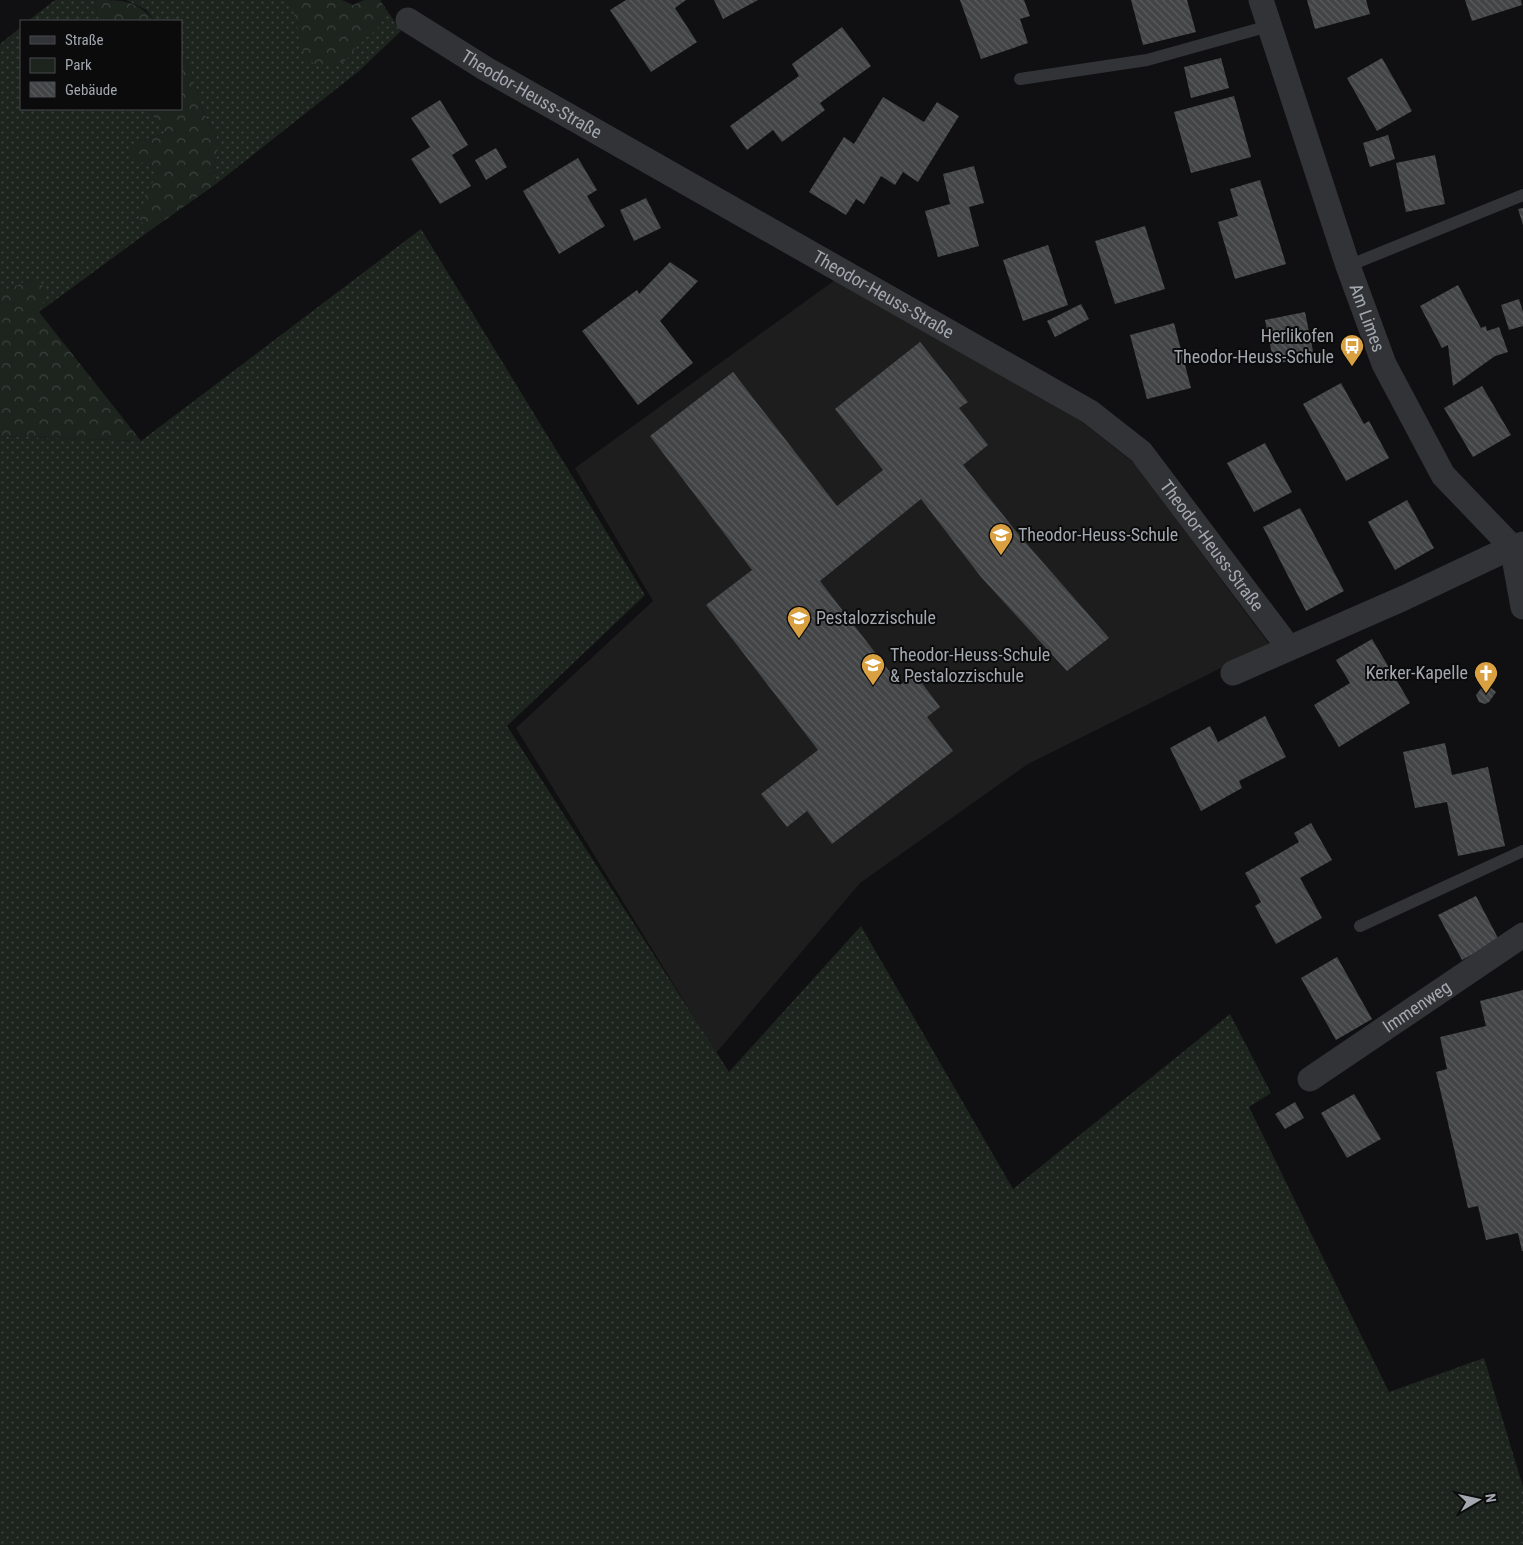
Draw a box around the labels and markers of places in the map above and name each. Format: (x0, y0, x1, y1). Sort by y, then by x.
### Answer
place label: Herlikofen Theodor-Heuss-Schule (1174, 325, 1334, 367)
bus stop icon: Herlikofen Theodor-Heuss-Schule (1339, 333, 1365, 367)
school or university icon: Theodor-Heuss-Schule (988, 522, 1014, 556)
place label: Theodor-Heuss-Schule (1018, 524, 1178, 545)
school or university icon: Pestalozzischule (786, 605, 812, 639)
place label: Pestalozzischule (816, 607, 936, 628)
place label: Theodor-Heuss-Schule & Pestalozzischule (890, 644, 1050, 686)
school or university icon: Theodor-Heuss-Schule & Pestalozzischule (860, 652, 886, 686)
church icon: Kerker-Kapelle (1473, 660, 1499, 694)
place label: Kerker-Kapelle (1366, 662, 1468, 683)

